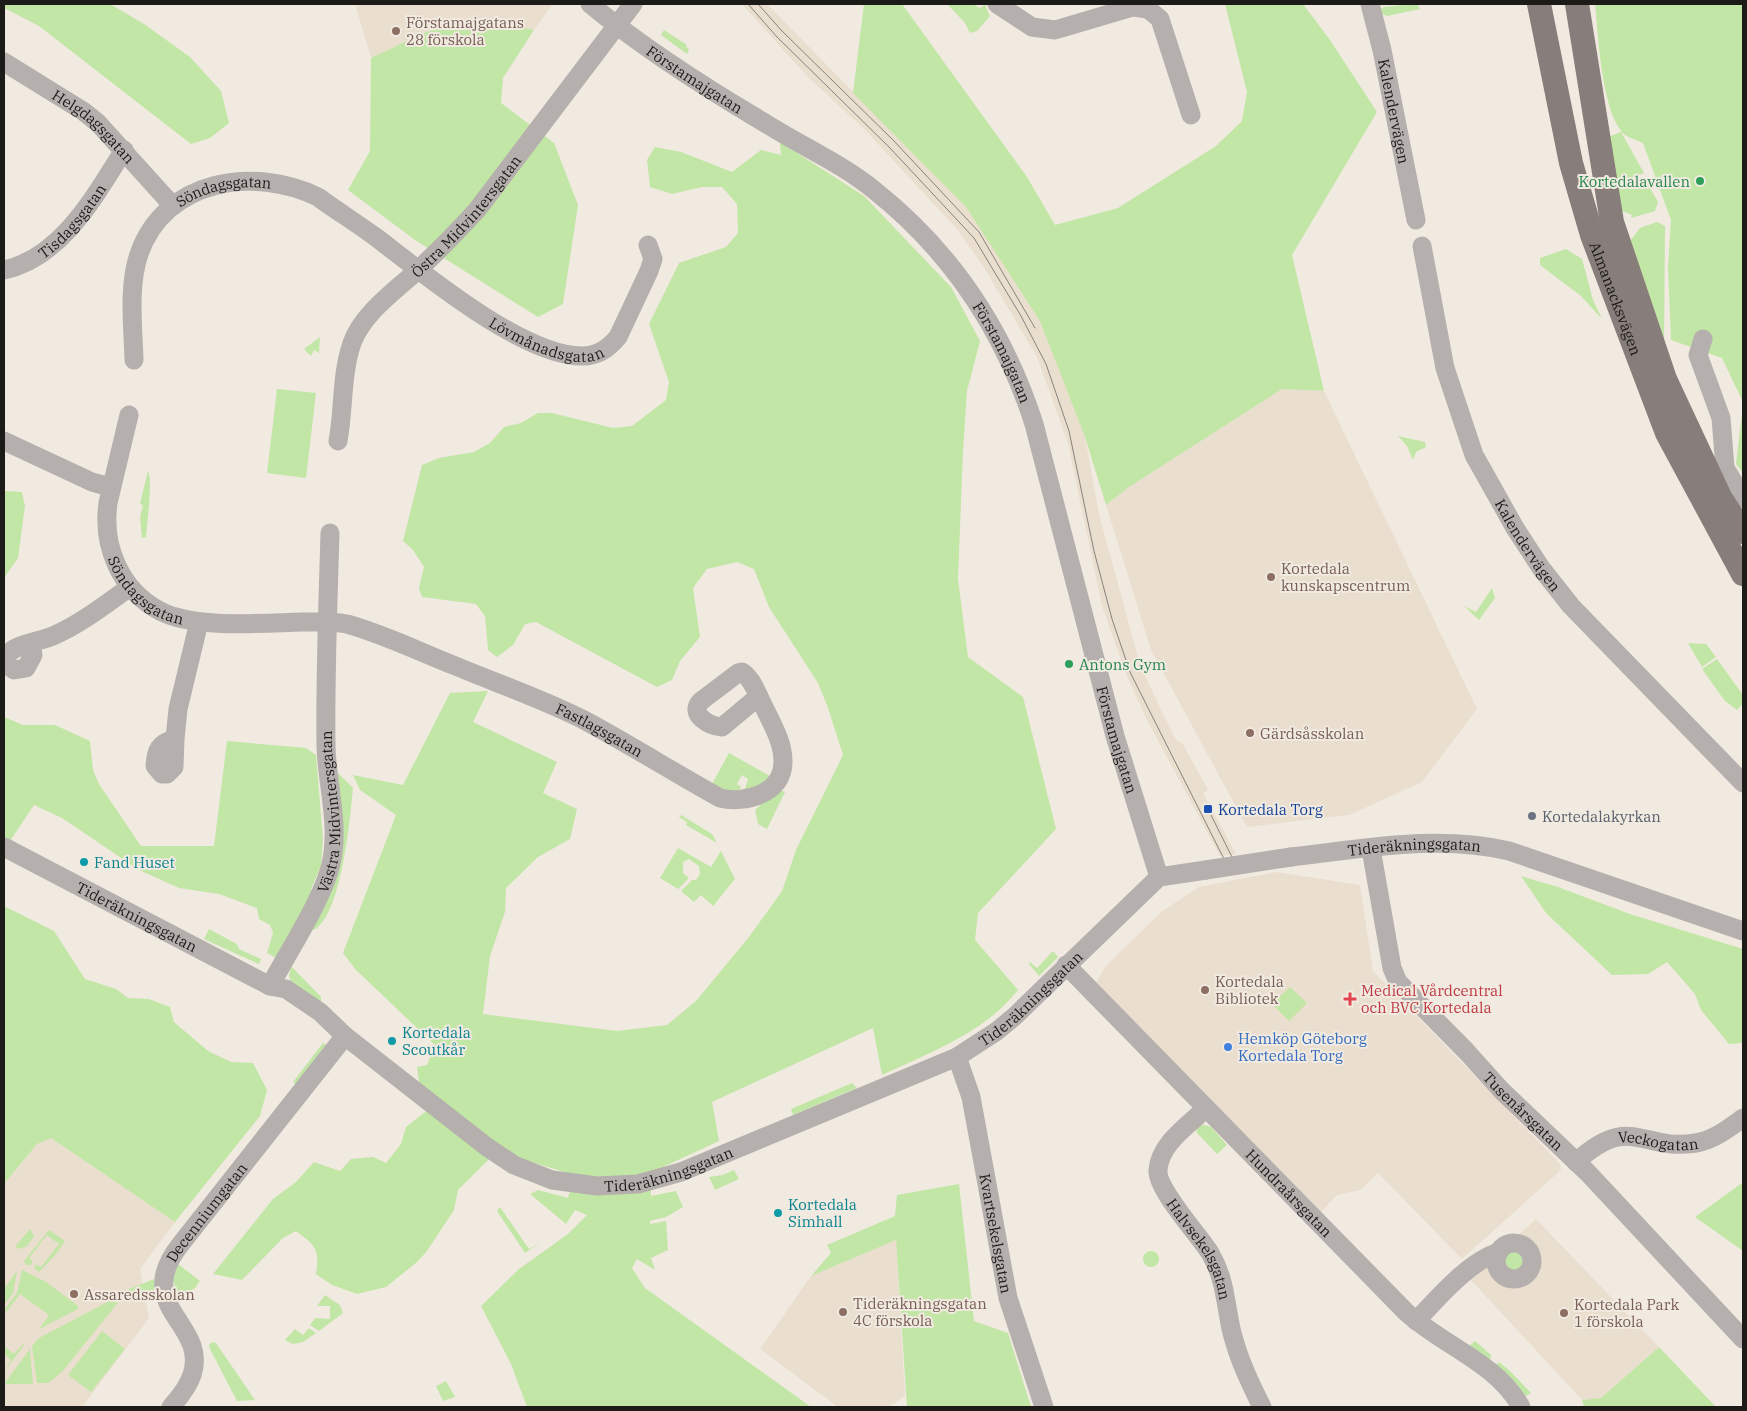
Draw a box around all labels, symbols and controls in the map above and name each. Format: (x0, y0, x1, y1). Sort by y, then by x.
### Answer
place label: Förstamajgatans 28 förskola (406, 13, 524, 49)
marker: Förstamajgatans 28 förskola (390, 25, 402, 37)
street label: Förstamajgatan (643, 41, 747, 117)
street label: Kalendervägen (1374, 57, 1414, 166)
street label: Helgdagsgatan (49, 85, 140, 167)
street label: Östra Midvintersgatan (407, 151, 525, 281)
street label: Söndagsgatan (172, 172, 273, 211)
place label: Kortedalavallen (1579, 172, 1690, 191)
marker: Kortedalavallen (1694, 175, 1706, 187)
street label: Tisdagsgatan (34, 180, 110, 262)
street label: Almanacksvägen (1586, 239, 1646, 358)
street label: Förstamajgatan (969, 298, 1035, 406)
street label: Lövmånadsgatan (486, 312, 607, 366)
street label: Kalendervägen (1491, 496, 1565, 595)
street label: Söndagsgatan (104, 553, 186, 628)
place label: Kortedala kunskapscentrum (1281, 559, 1410, 595)
marker: Kortedala kunskapscentrum (1265, 571, 1277, 583)
place label: Antons Gym (1079, 655, 1166, 674)
marker: Antons Gym (1063, 658, 1075, 670)
street label: Förstamajgatan (1093, 684, 1142, 796)
street label: Fastlagsgatan (553, 698, 647, 761)
place label: Gärdsåsskolan (1260, 724, 1365, 743)
marker: Gärdsåsskolan (1244, 727, 1256, 739)
street label: Västra Midvintersgatan (312, 730, 344, 895)
place label: Kortedala Torg (1218, 800, 1323, 819)
marker: Kortedala Torg (1202, 803, 1214, 815)
place label: Kortedalakyrkan (1542, 807, 1661, 826)
marker: Kortedalakyrkan (1526, 810, 1538, 822)
street label: Tideräkningsgatan (1347, 834, 1483, 859)
place label: Fand Huset (94, 853, 175, 872)
marker: Fand Huset (78, 856, 90, 868)
street label: Tideräkningsgatan (73, 877, 201, 956)
street label: Tideräkningsgatan (975, 946, 1087, 1050)
place label: Kortedala Bibliotek (1215, 972, 1284, 1008)
place label: Medical Vårdcentral och BVC Kortedala (1361, 981, 1503, 1017)
marker: Kortedala Bibliotek (1199, 984, 1211, 996)
marker: Medical Vårdcentral och BVC Kortedala (1343, 992, 1357, 1006)
place label: Kortedala Scoutkår (402, 1023, 471, 1059)
place label: Hemköp Göteborg Kortedala Torg (1238, 1029, 1367, 1065)
marker: Kortedala Scoutkår (386, 1035, 398, 1047)
marker: Hemköp Göteborg Kortedala Torg (1222, 1041, 1234, 1053)
street label: Tusenårsgatan (1479, 1067, 1568, 1155)
street label: Veckogatan (1617, 1127, 1700, 1154)
street label: Tideräkningsgatan (604, 1142, 736, 1195)
street label: Hundraårsgatan (1242, 1145, 1337, 1241)
street label: Decenniumgatan (162, 1158, 251, 1265)
street label: Kvartsekelsgatan (976, 1172, 1016, 1295)
street label: Halvsekelsgatan (1163, 1194, 1235, 1302)
place label: Kortedala Simhall (788, 1195, 857, 1231)
marker: Kortedala Simhall (772, 1207, 784, 1219)
place label: Assaredsskolan (84, 1285, 195, 1304)
marker: Assaredsskolan (68, 1288, 80, 1300)
place label: Tideräkningsgatan 4C förskola (853, 1294, 987, 1330)
place label: Kortedala Park 1 förskola (1574, 1295, 1679, 1331)
marker: Tideräkningsgatan 4C förskola (837, 1306, 849, 1318)
marker: Kortedala Park 1 förskola (1558, 1307, 1570, 1319)

